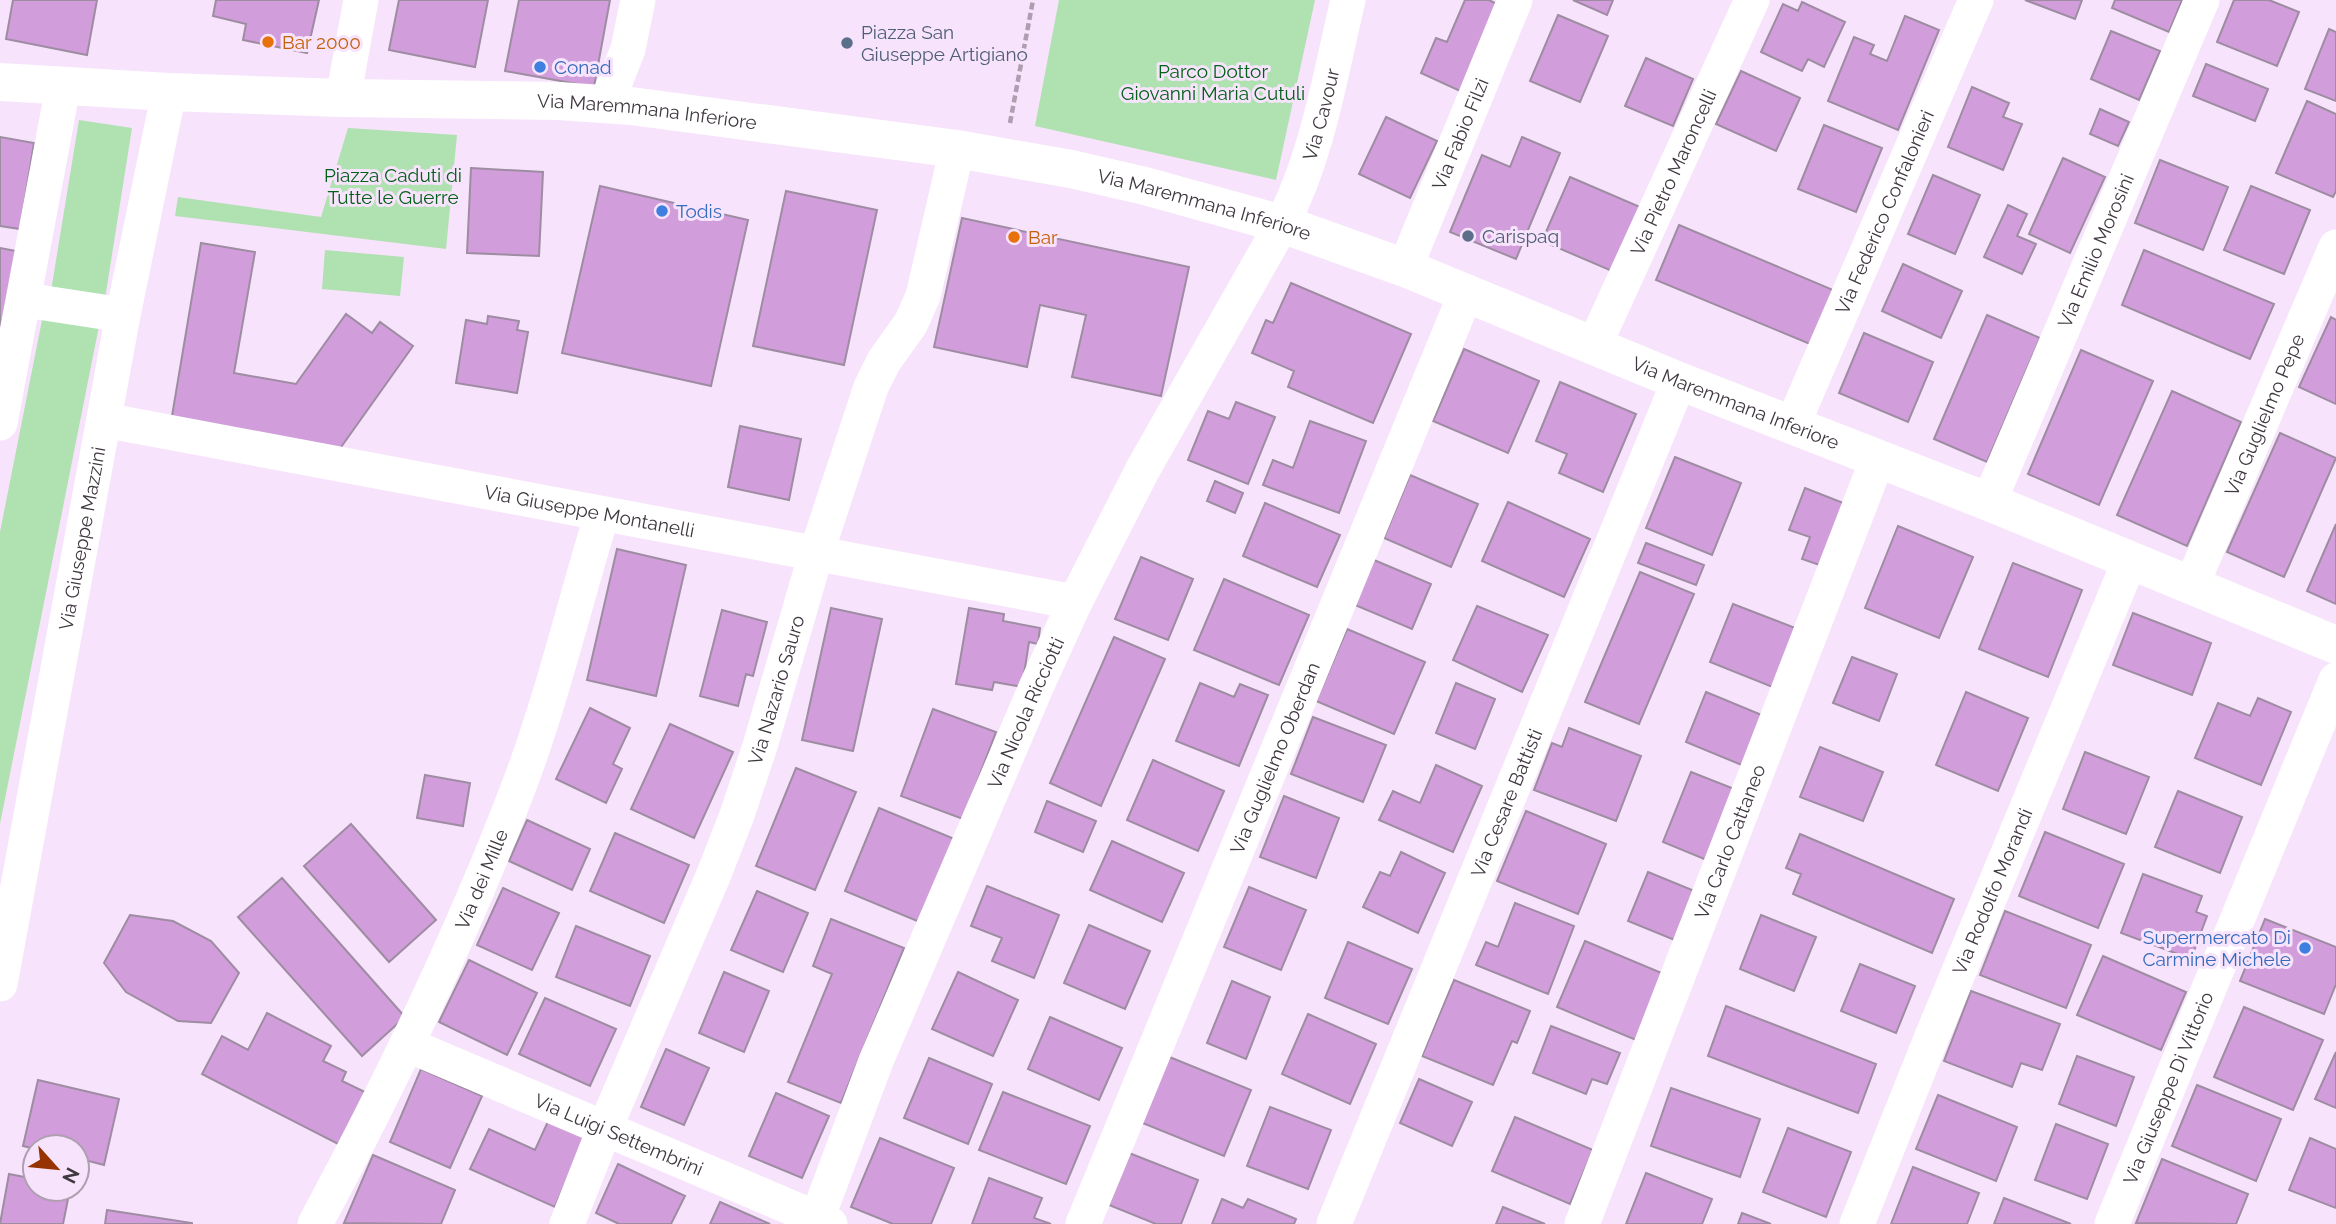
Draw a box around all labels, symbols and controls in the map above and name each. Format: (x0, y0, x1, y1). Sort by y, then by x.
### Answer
place label: Piazza San Giuseppe Artigiano (861, 21, 1028, 65)
place label: Bar 2000 (282, 31, 361, 53)
marker: Bar 2000 (260, 34, 276, 50)
marker: Piazza San Giuseppe Artigiano (839, 35, 855, 51)
place label: Conad (554, 56, 612, 78)
marker: Conad (532, 59, 548, 75)
park label: Parco Dottor Giovanni Maria Cutuli (1121, 60, 1305, 104)
street label: Via Cavour (1298, 66, 1343, 163)
street label: Via Fabio Filzi (1427, 75, 1493, 193)
street label: Via Pietro Maroncelli (1626, 86, 1721, 259)
street label: Via Maremmana Inferiore (537, 90, 758, 133)
street label: Via Federico Confalonieri (1831, 107, 1938, 317)
park label: Piazza Caduti di Tutte le Guerre (324, 164, 462, 208)
street label: Via Maremmana Inferiore (1095, 164, 1314, 245)
street label: Via Emilio Morosini (2053, 170, 2138, 331)
place label: Todis (676, 200, 722, 222)
marker: Todis (654, 203, 670, 219)
place label: Carispaq (1482, 225, 1559, 247)
place label: Bar (1028, 226, 1058, 248)
marker: Carispaq (1460, 228, 1476, 244)
marker: Bar (1006, 229, 1022, 245)
street label: Via Guglielmo Pepe (2220, 331, 2309, 499)
street label: Via Maremmana Inferiore (1629, 352, 1842, 453)
street label: Via Giuseppe Mazzini (54, 445, 110, 632)
street label: Via Giuseppe Montanelli (483, 481, 696, 541)
street label: Via Nazario Sauro (744, 613, 809, 768)
street label: Via Nicola Ricciotti (983, 634, 1068, 792)
street label: Via Guglielmo Oberdan (1226, 659, 1324, 857)
street label: Via Cesare Battisti (1466, 726, 1546, 880)
street label: Via Carlo Cattaneo (1690, 761, 1770, 922)
street label: Via Rodolfo Morandi (1948, 805, 2037, 978)
street label: Via dei Mille (451, 826, 512, 933)
place label: Supermercato Di Carmine Michele (2142, 926, 2291, 970)
marker: Supermercato Di Carmine Michele (2297, 940, 2313, 956)
street label: Via Giuseppe Di Vittorio (2119, 989, 2217, 1188)
street label: Via Luigi Settembrini (531, 1089, 707, 1180)
north arrow (21, 1133, 91, 1203)
text: N (58, 1164, 84, 1187)

